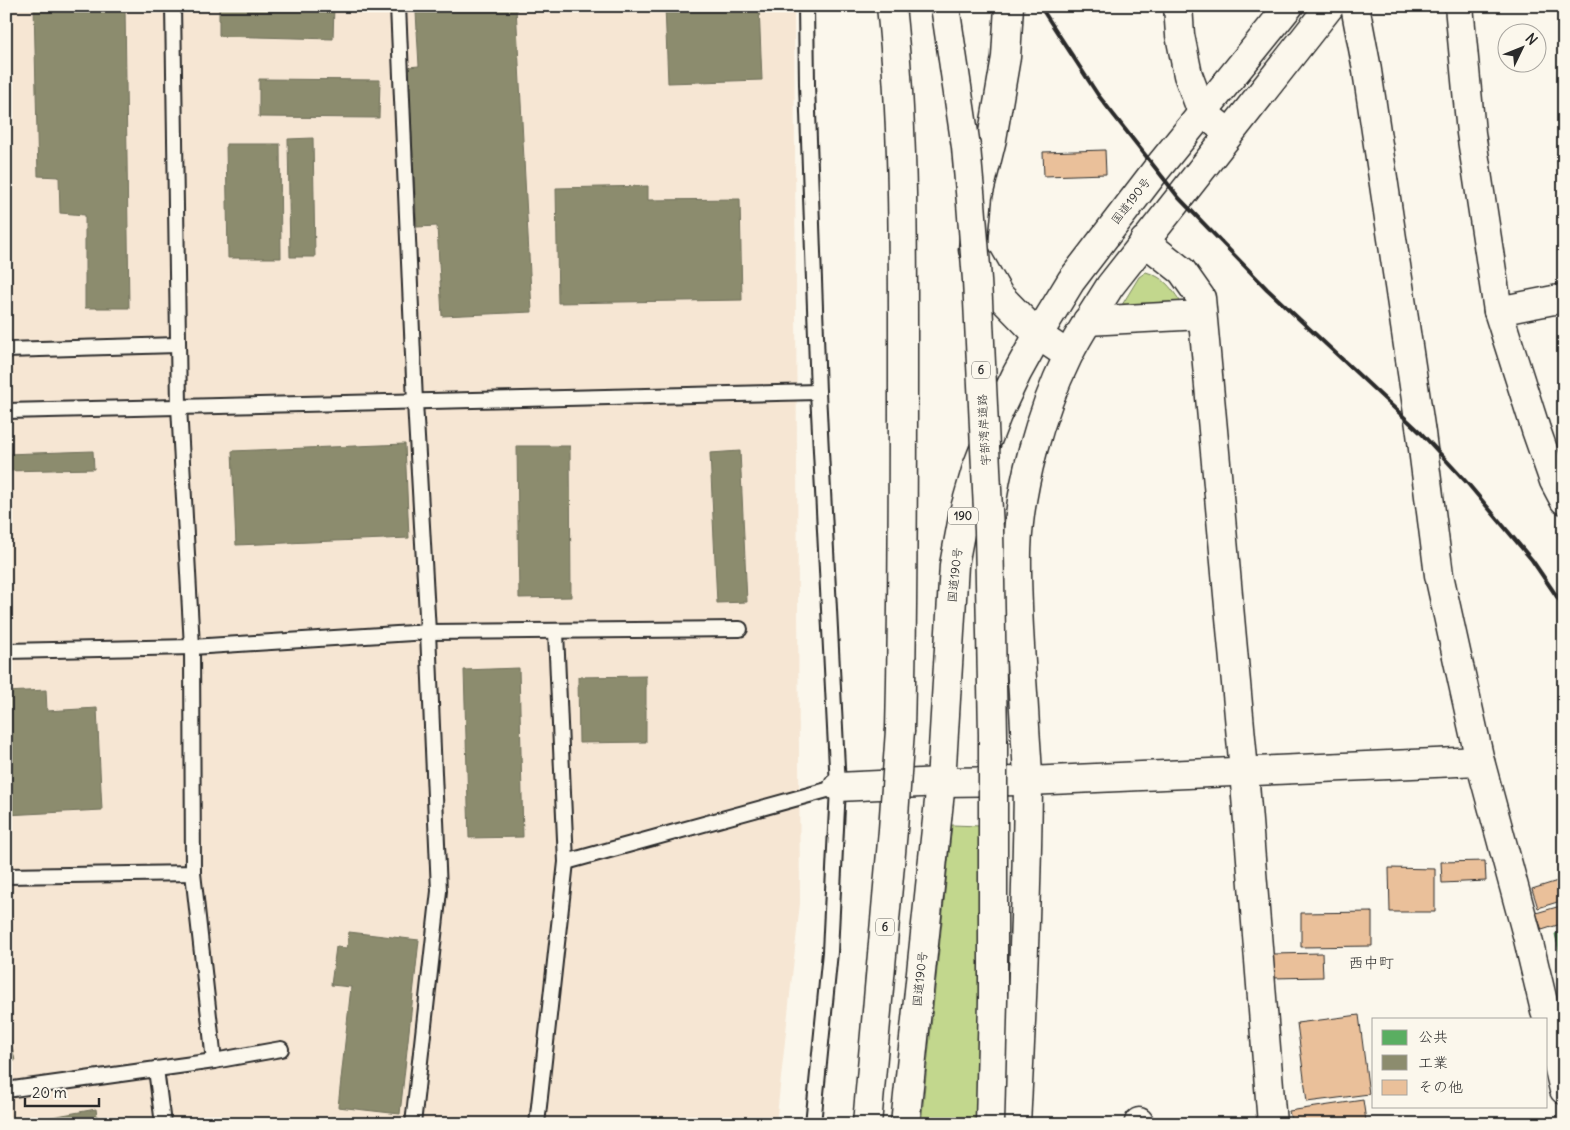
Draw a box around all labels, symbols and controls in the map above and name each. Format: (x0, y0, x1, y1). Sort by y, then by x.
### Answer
north arrow (1498, 22, 1548, 72)
text: N (1522, 29, 1541, 49)
street label: 国道190号 (1108, 174, 1154, 227)
road number: 6 (972, 362, 990, 378)
street label: 宇部湾岸道路 (974, 394, 993, 466)
road number: 190 (948, 508, 978, 524)
street label: 国道190号 (944, 547, 965, 603)
road number: 6 (876, 919, 894, 936)
street label: 国道190号 (909, 951, 930, 1007)
district label: 西中町 (1348, 953, 1394, 972)
legend (1372, 1018, 1548, 1108)
text: 公共 (1418, 1027, 1448, 1046)
text: 工業 (1418, 1053, 1448, 1072)
scale bar (25, 1075, 99, 1107)
text: その他 (1418, 1077, 1463, 1096)
text: 20 m (32, 1083, 67, 1102)

